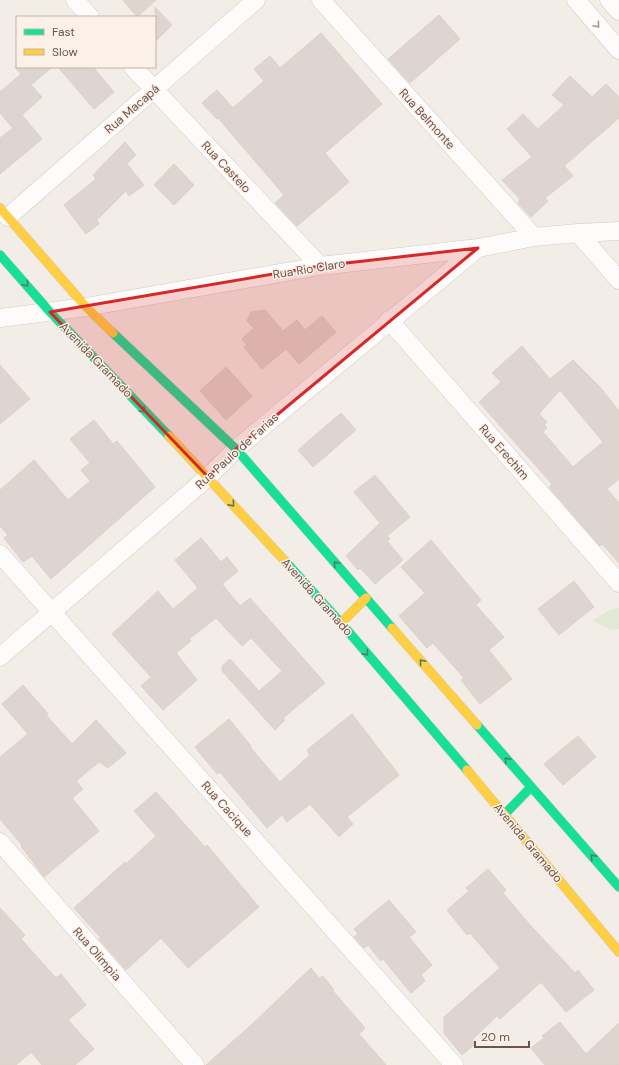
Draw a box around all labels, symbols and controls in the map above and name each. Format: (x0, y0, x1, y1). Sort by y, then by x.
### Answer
legend (16, 16, 156, 68)
one-way arrow (593, 20, 600, 27)
text: Fast (52, 24, 75, 40)
text: Slow (52, 44, 78, 60)
street label: Rua Macapá (101, 81, 163, 137)
street label: Rua Belmonte (395, 85, 459, 153)
street label: Rua Castelo (198, 137, 254, 197)
street label: Rua Rio Claro (272, 255, 346, 283)
one-way arrow (21, 279, 28, 287)
street label: Avenida Gramado (56, 319, 136, 401)
one-way arrow (138, 405, 145, 412)
street label: Rua Paulo de Farias (192, 409, 282, 493)
street label: Rua Erechim (475, 421, 533, 483)
one-way arrow (228, 499, 235, 507)
street label: Avenida Gramado (278, 555, 356, 639)
one-way arrow (334, 561, 341, 569)
one-way arrow (362, 648, 369, 655)
one-way arrow (419, 659, 426, 667)
one-way arrow (504, 757, 512, 765)
street label: Rua Cacique (198, 778, 256, 840)
street label: Avenida Gramado (490, 800, 566, 886)
one-way arrow (591, 855, 598, 862)
street label: Rua Olimpia (69, 924, 125, 984)
scale bar (475, 1023, 529, 1049)
text: 20 m (481, 1029, 510, 1045)

